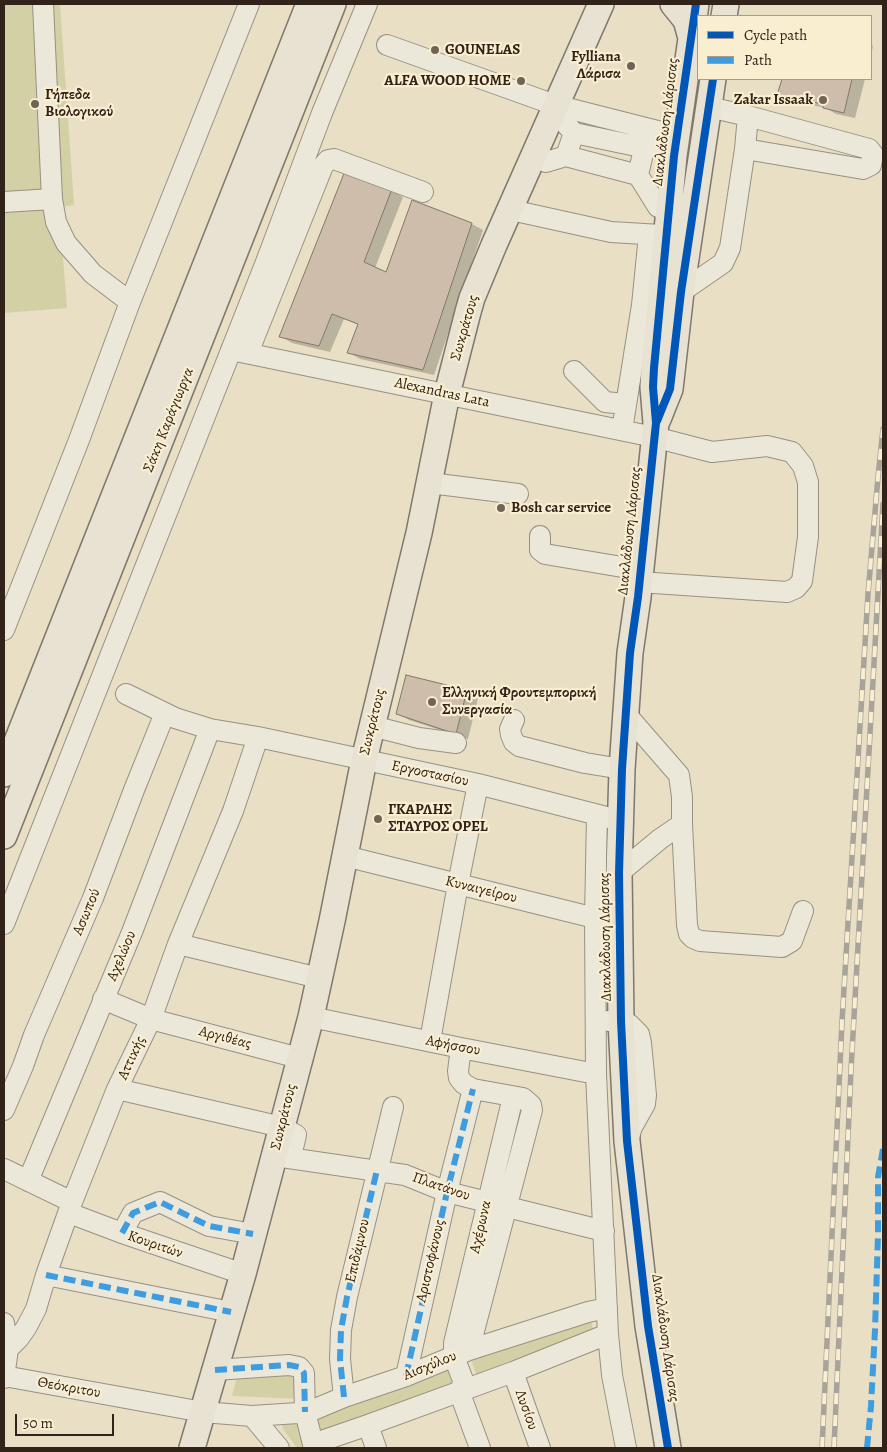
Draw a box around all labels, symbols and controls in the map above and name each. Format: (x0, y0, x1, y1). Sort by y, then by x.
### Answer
legend (697, 15, 872, 80)
text: Cycle path (744, 25, 807, 45)
place label: GOUNELAS (445, 41, 520, 59)
marker: GOUNELAS (429, 44, 441, 56)
place label: Fylliana Λάρισα (571, 48, 621, 83)
text: Path (744, 50, 772, 70)
street label: Διακλάδωση Λάρισας (649, 57, 683, 187)
marker: Fylliana Λάρισα (625, 60, 637, 72)
place label: ALFA WOOD HOME (384, 72, 511, 90)
marker: ALFA WOOD HOME (515, 75, 527, 87)
place label: Γήπεδα Βιολογικού (45, 86, 113, 121)
place label: Zakar Issaak (734, 91, 813, 109)
marker: Zakar Issaak (817, 94, 829, 106)
marker: Γήπεδα Βιολογικού (29, 98, 41, 110)
street label: Σωκράτους (447, 293, 483, 363)
street label: Σάκη Καράγιωργα (140, 365, 198, 475)
street label: Alexandras Lata (393, 374, 491, 412)
street label: Διακλάδωση Λάρισας (614, 466, 646, 596)
place label: Bosh car service (511, 499, 611, 517)
marker: Bosh car service (495, 502, 507, 514)
place label: Ελληνική Φρουτεμπορική Συνεργασία (442, 684, 596, 719)
street label: Σωκράτους (356, 687, 390, 757)
marker: Ελληνική Φρουτεμπορική Συνεργασία (426, 696, 438, 708)
street label: Εργοστασίου (390, 757, 470, 791)
place label: ΓΚΑΡΛΗΣ ΣΤΑΥΡΟΣ OPEL (388, 801, 488, 836)
marker: ΓΚΑΡΛΗΣ ΣΤΑΥΡΟΣ OPEL (372, 813, 384, 825)
street label: Κυναιγείρου (443, 872, 519, 908)
street label: Διακλάδωση Λάρισας (596, 872, 616, 1002)
street label: Ασωπού (69, 886, 105, 938)
street label: Αχελώου (103, 928, 141, 984)
street label: Αργιθέας (197, 1022, 253, 1054)
street label: Αφήσσου (424, 1032, 482, 1060)
street label: Αττικής (114, 1033, 150, 1083)
street label: Σωκράτους (267, 1082, 301, 1152)
street label: Πλατάνου (410, 1169, 472, 1205)
street label: Αχέρωνα (466, 1199, 496, 1255)
street label: Επιδάμνου (342, 1217, 374, 1285)
street label: Αριστοφάνους (413, 1218, 449, 1304)
street label: Κουριτών (125, 1227, 185, 1263)
street label: Διακλάδωση Λάρισας (647, 1273, 683, 1403)
street label: Αισχύλου (401, 1347, 459, 1385)
street label: Θεόκριτου (36, 1374, 102, 1402)
street label: Λυσίου (510, 1387, 542, 1433)
scale bar (18, 1404, 116, 1436)
text: 50 m (23, 1413, 53, 1433)

